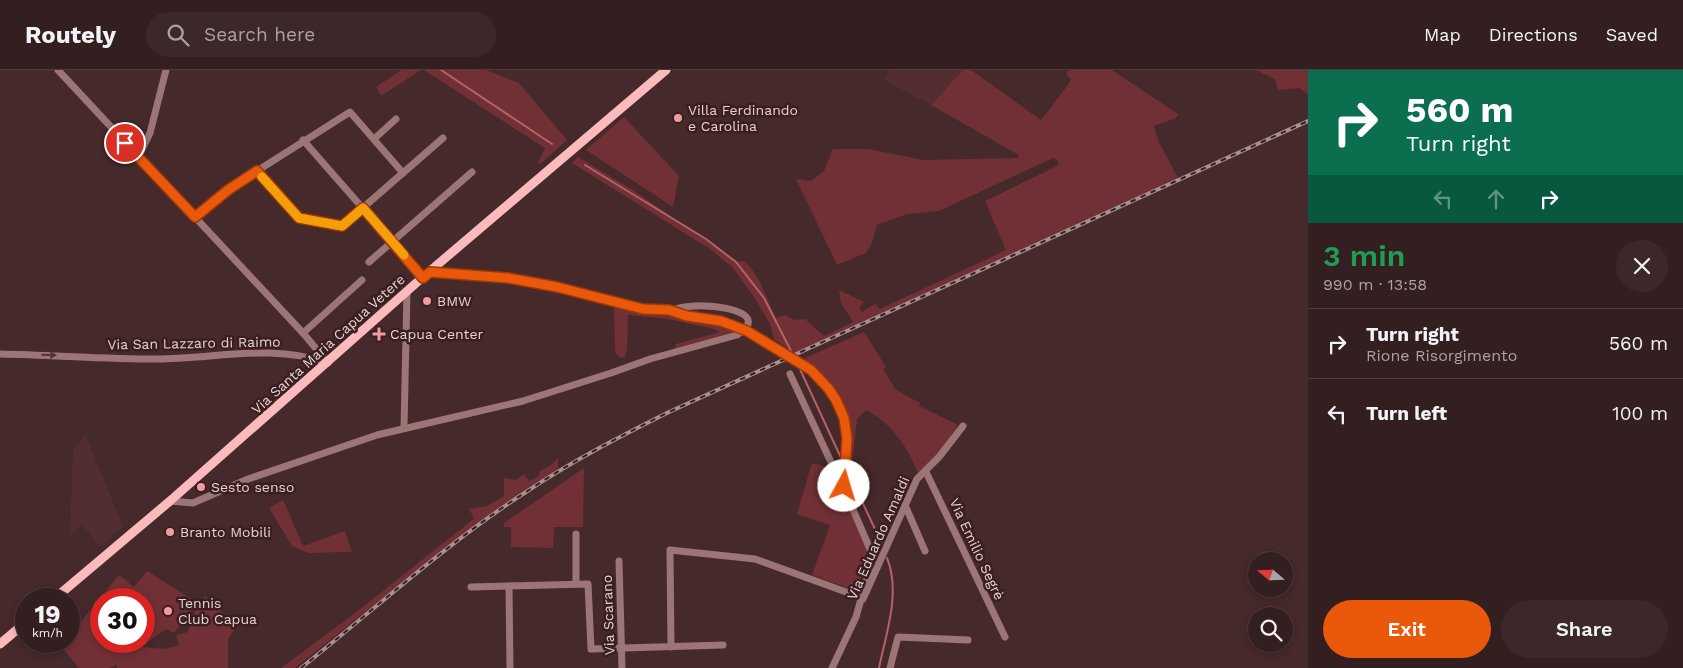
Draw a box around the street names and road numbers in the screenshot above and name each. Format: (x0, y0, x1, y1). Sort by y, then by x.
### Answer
street label: Via Santa Maria Capua Vetere (248, 271, 408, 417)
street label: Via San Lazzaro di Raimo (107, 333, 281, 353)
street label: Via Eduardo Amaldi (844, 474, 912, 602)
street label: Via Emilio Segrè (946, 496, 1008, 602)
street label: Via Scarano (599, 575, 617, 655)

